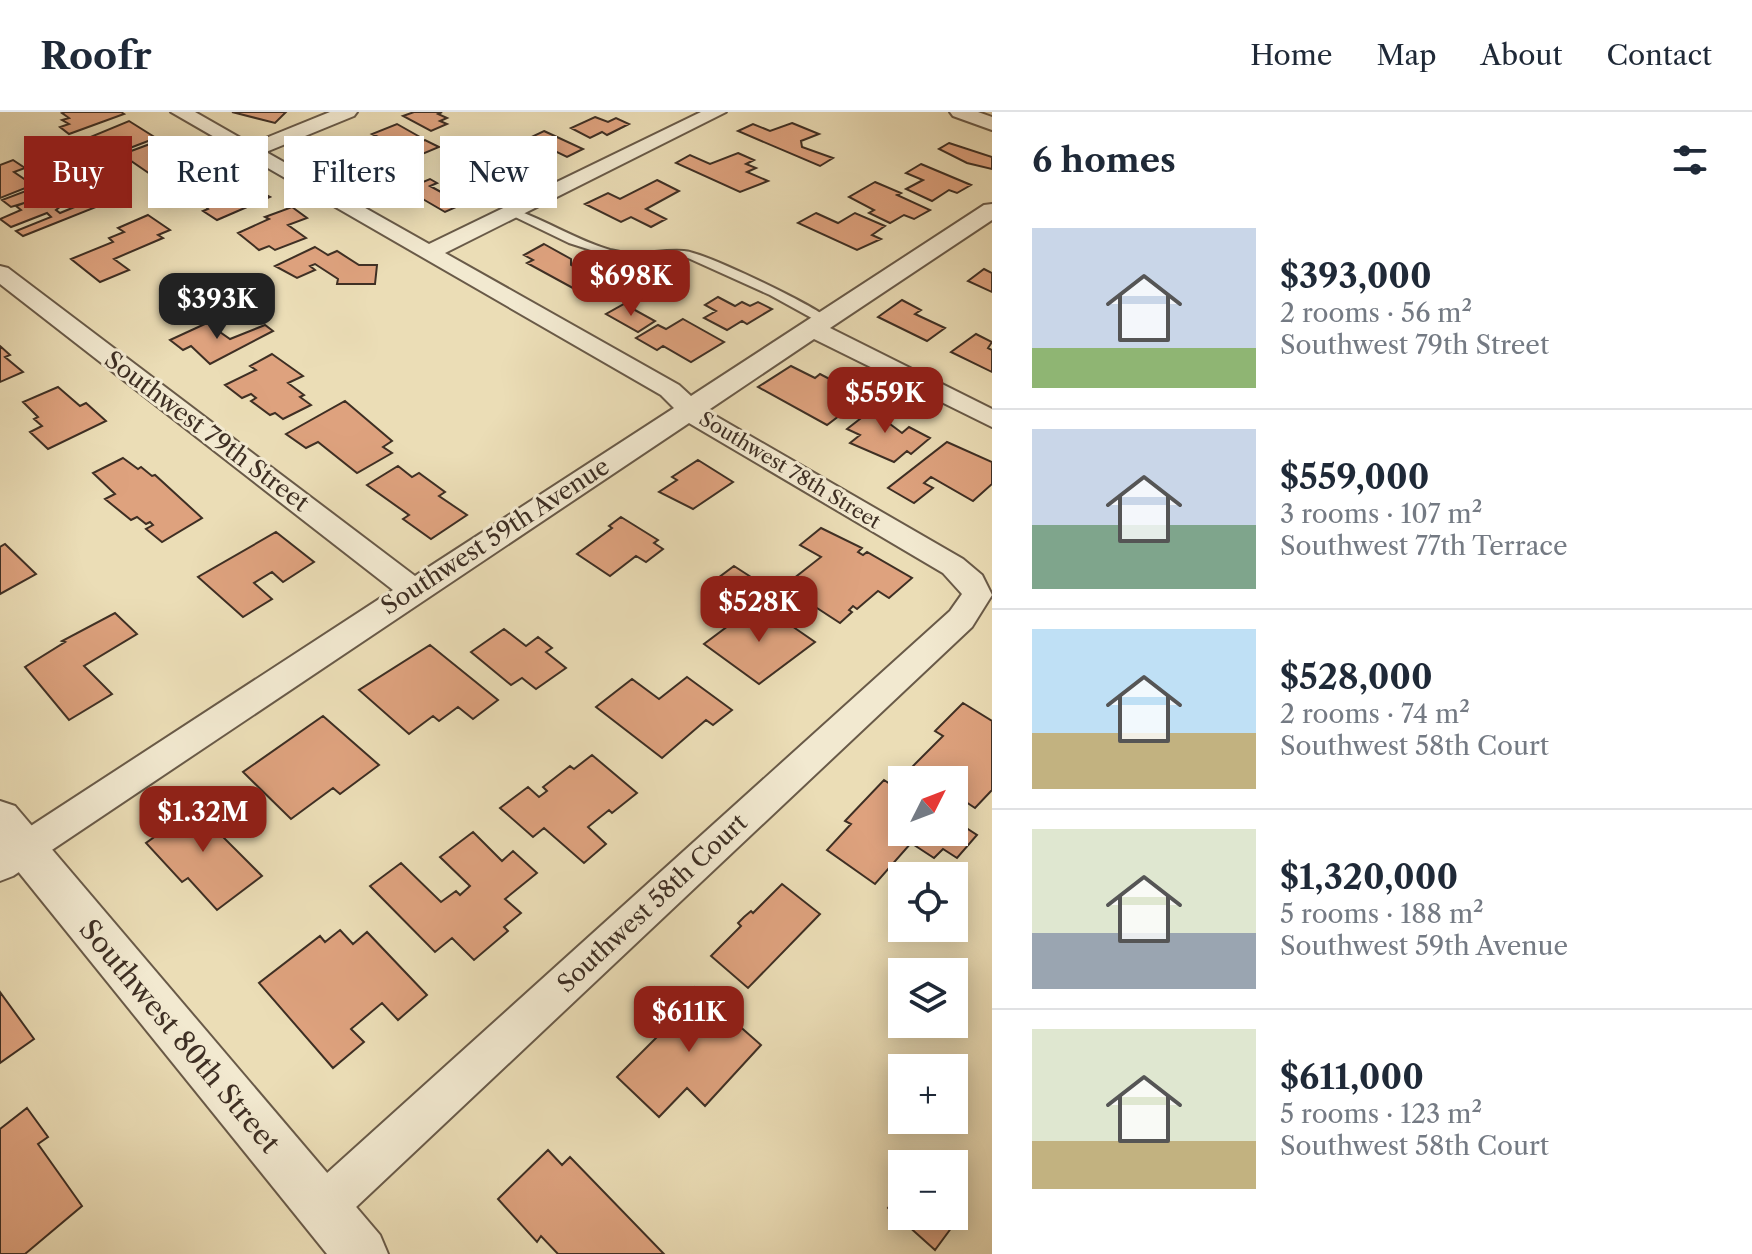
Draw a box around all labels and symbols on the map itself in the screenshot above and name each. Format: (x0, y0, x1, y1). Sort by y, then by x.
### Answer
pin: $698K (575, 250, 687, 318)
pin: $393K (161, 273, 273, 341)
street label: Southwest 79th Street (99, 345, 315, 518)
pin: $559K (829, 367, 941, 435)
street label: Southwest 78th Street (695, 406, 885, 534)
street label: Southwest 59th Avenue (376, 451, 614, 621)
pin: $528K (703, 576, 815, 644)
north arrow (888, 766, 968, 846)
pin: $1.32M (138, 786, 268, 854)
street label: Southwest 58th Court (551, 807, 753, 998)
street label: Southwest 80th Street (72, 912, 288, 1160)
pin: $611K (633, 986, 745, 1054)

